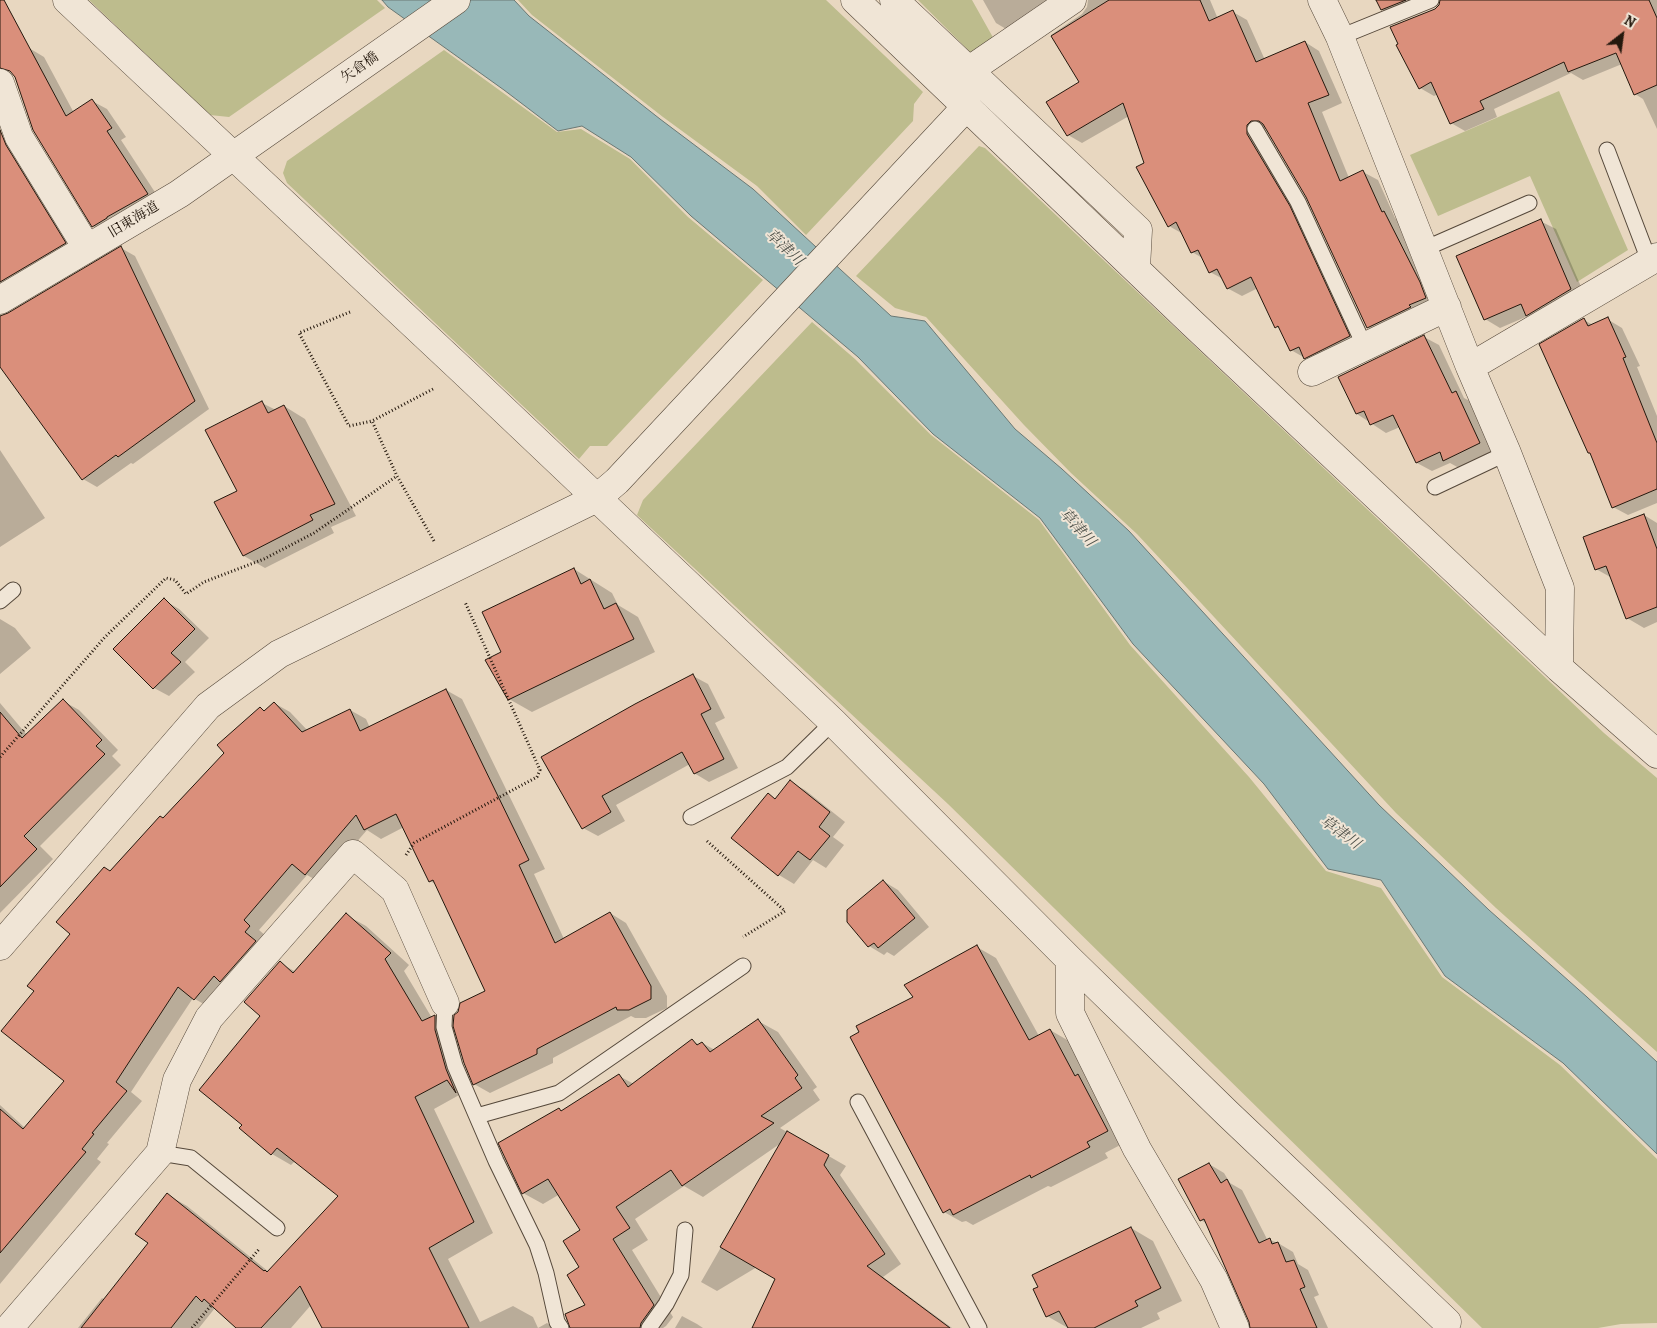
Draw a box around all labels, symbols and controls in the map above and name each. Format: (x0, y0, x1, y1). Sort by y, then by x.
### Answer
north arrow (1597, 10, 1647, 60)
text: N (1621, 11, 1639, 32)
street label: 矢倉橋 (338, 49, 382, 87)
street label: 旧東海道 (106, 198, 162, 242)
water label: 草津川 (761, 226, 807, 270)
water label: 草津川 (1055, 505, 1099, 551)
water label: 草津川 (1317, 812, 1363, 854)

